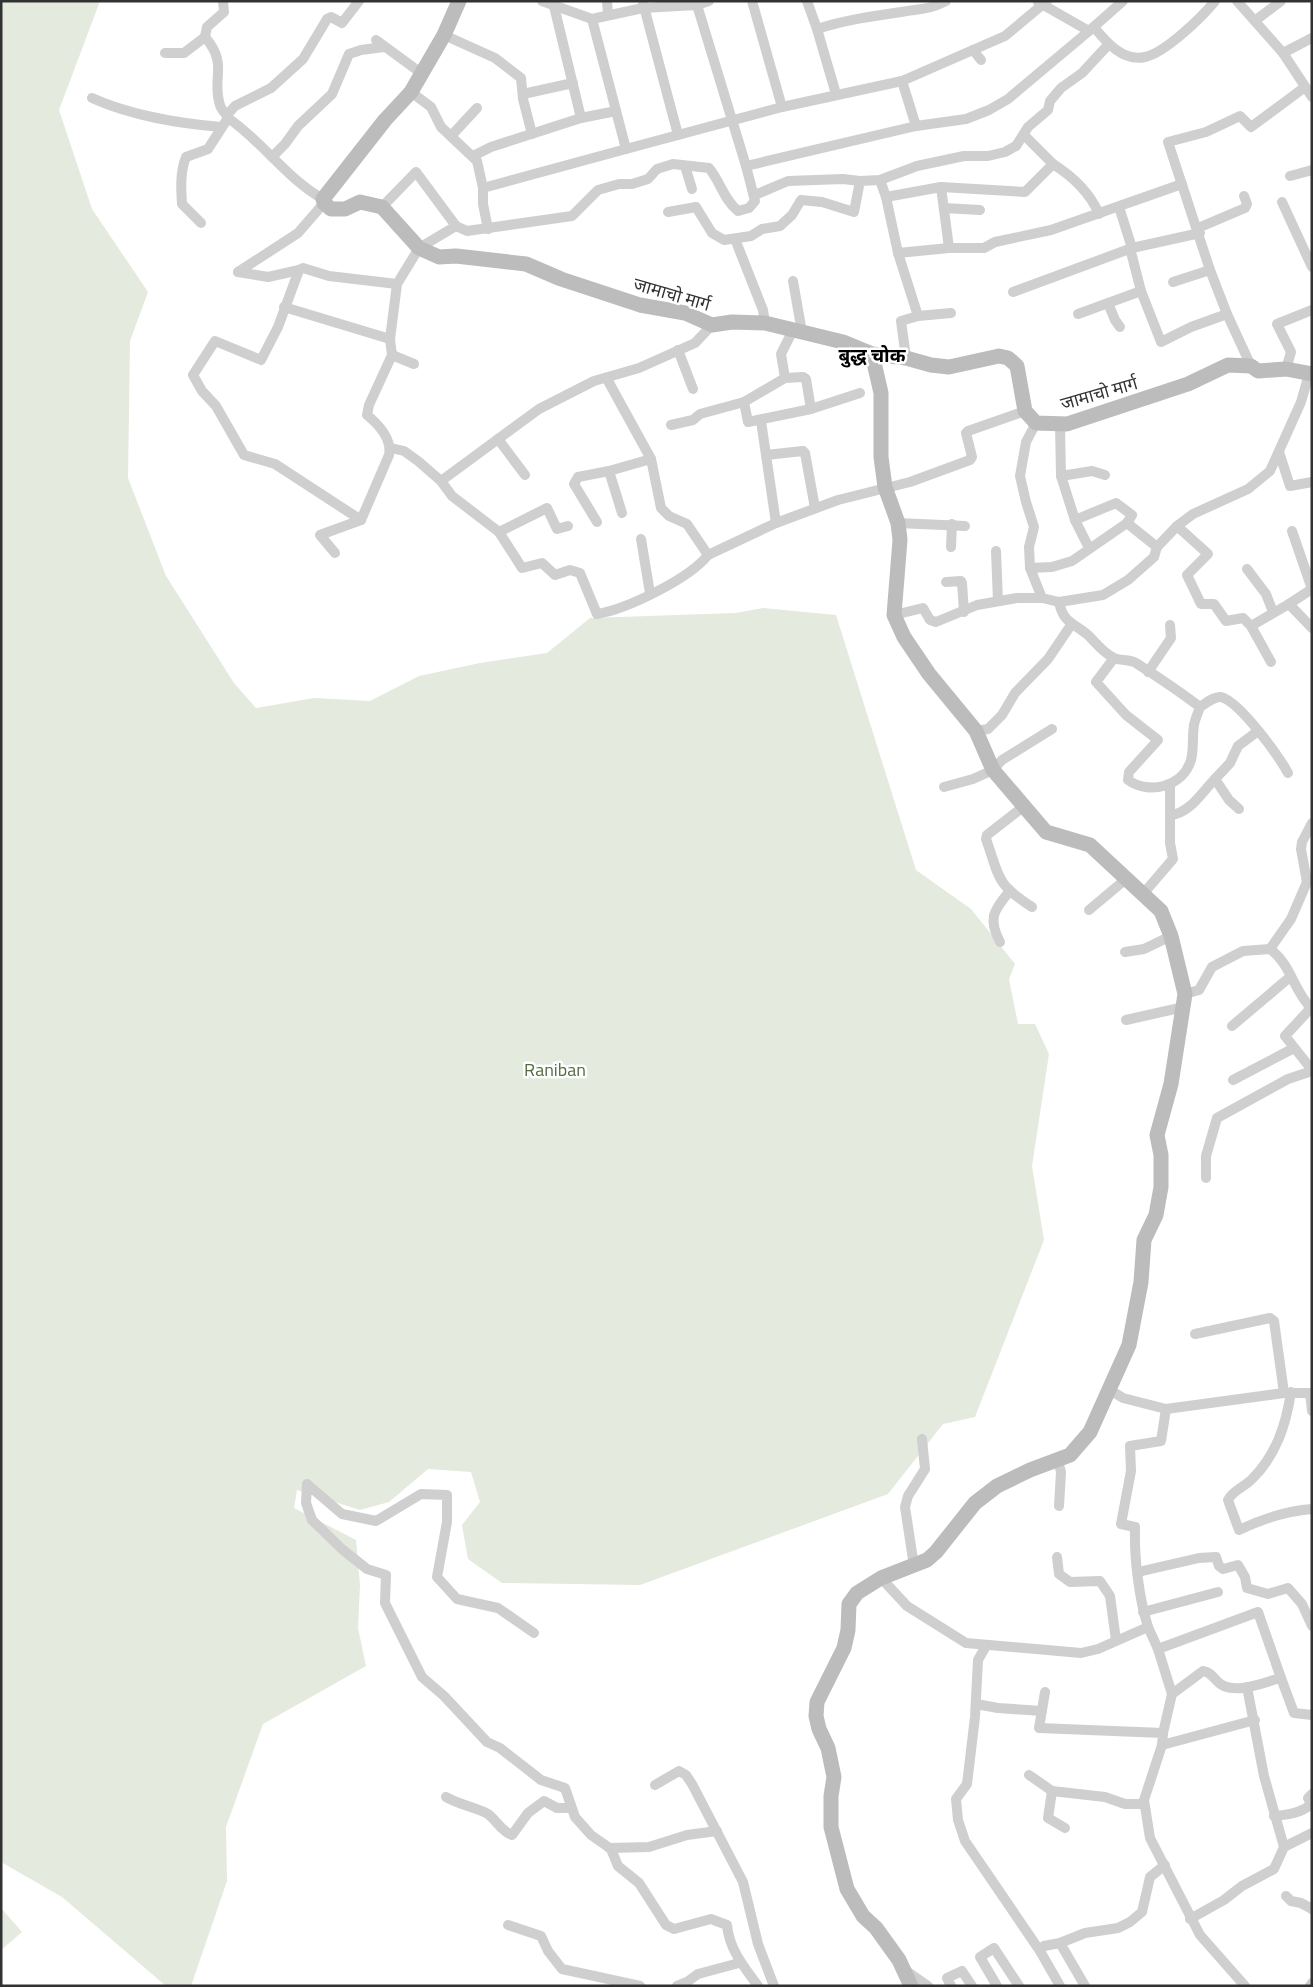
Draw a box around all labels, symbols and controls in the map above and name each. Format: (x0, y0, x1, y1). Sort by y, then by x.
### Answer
street label: जामाचो मार्ग (630, 270, 715, 318)
district label: बुद्ध चोक (839, 340, 907, 369)
street label: जामाचो मार्ग (1057, 369, 1142, 417)
park label: Raniban (524, 1056, 586, 1083)

